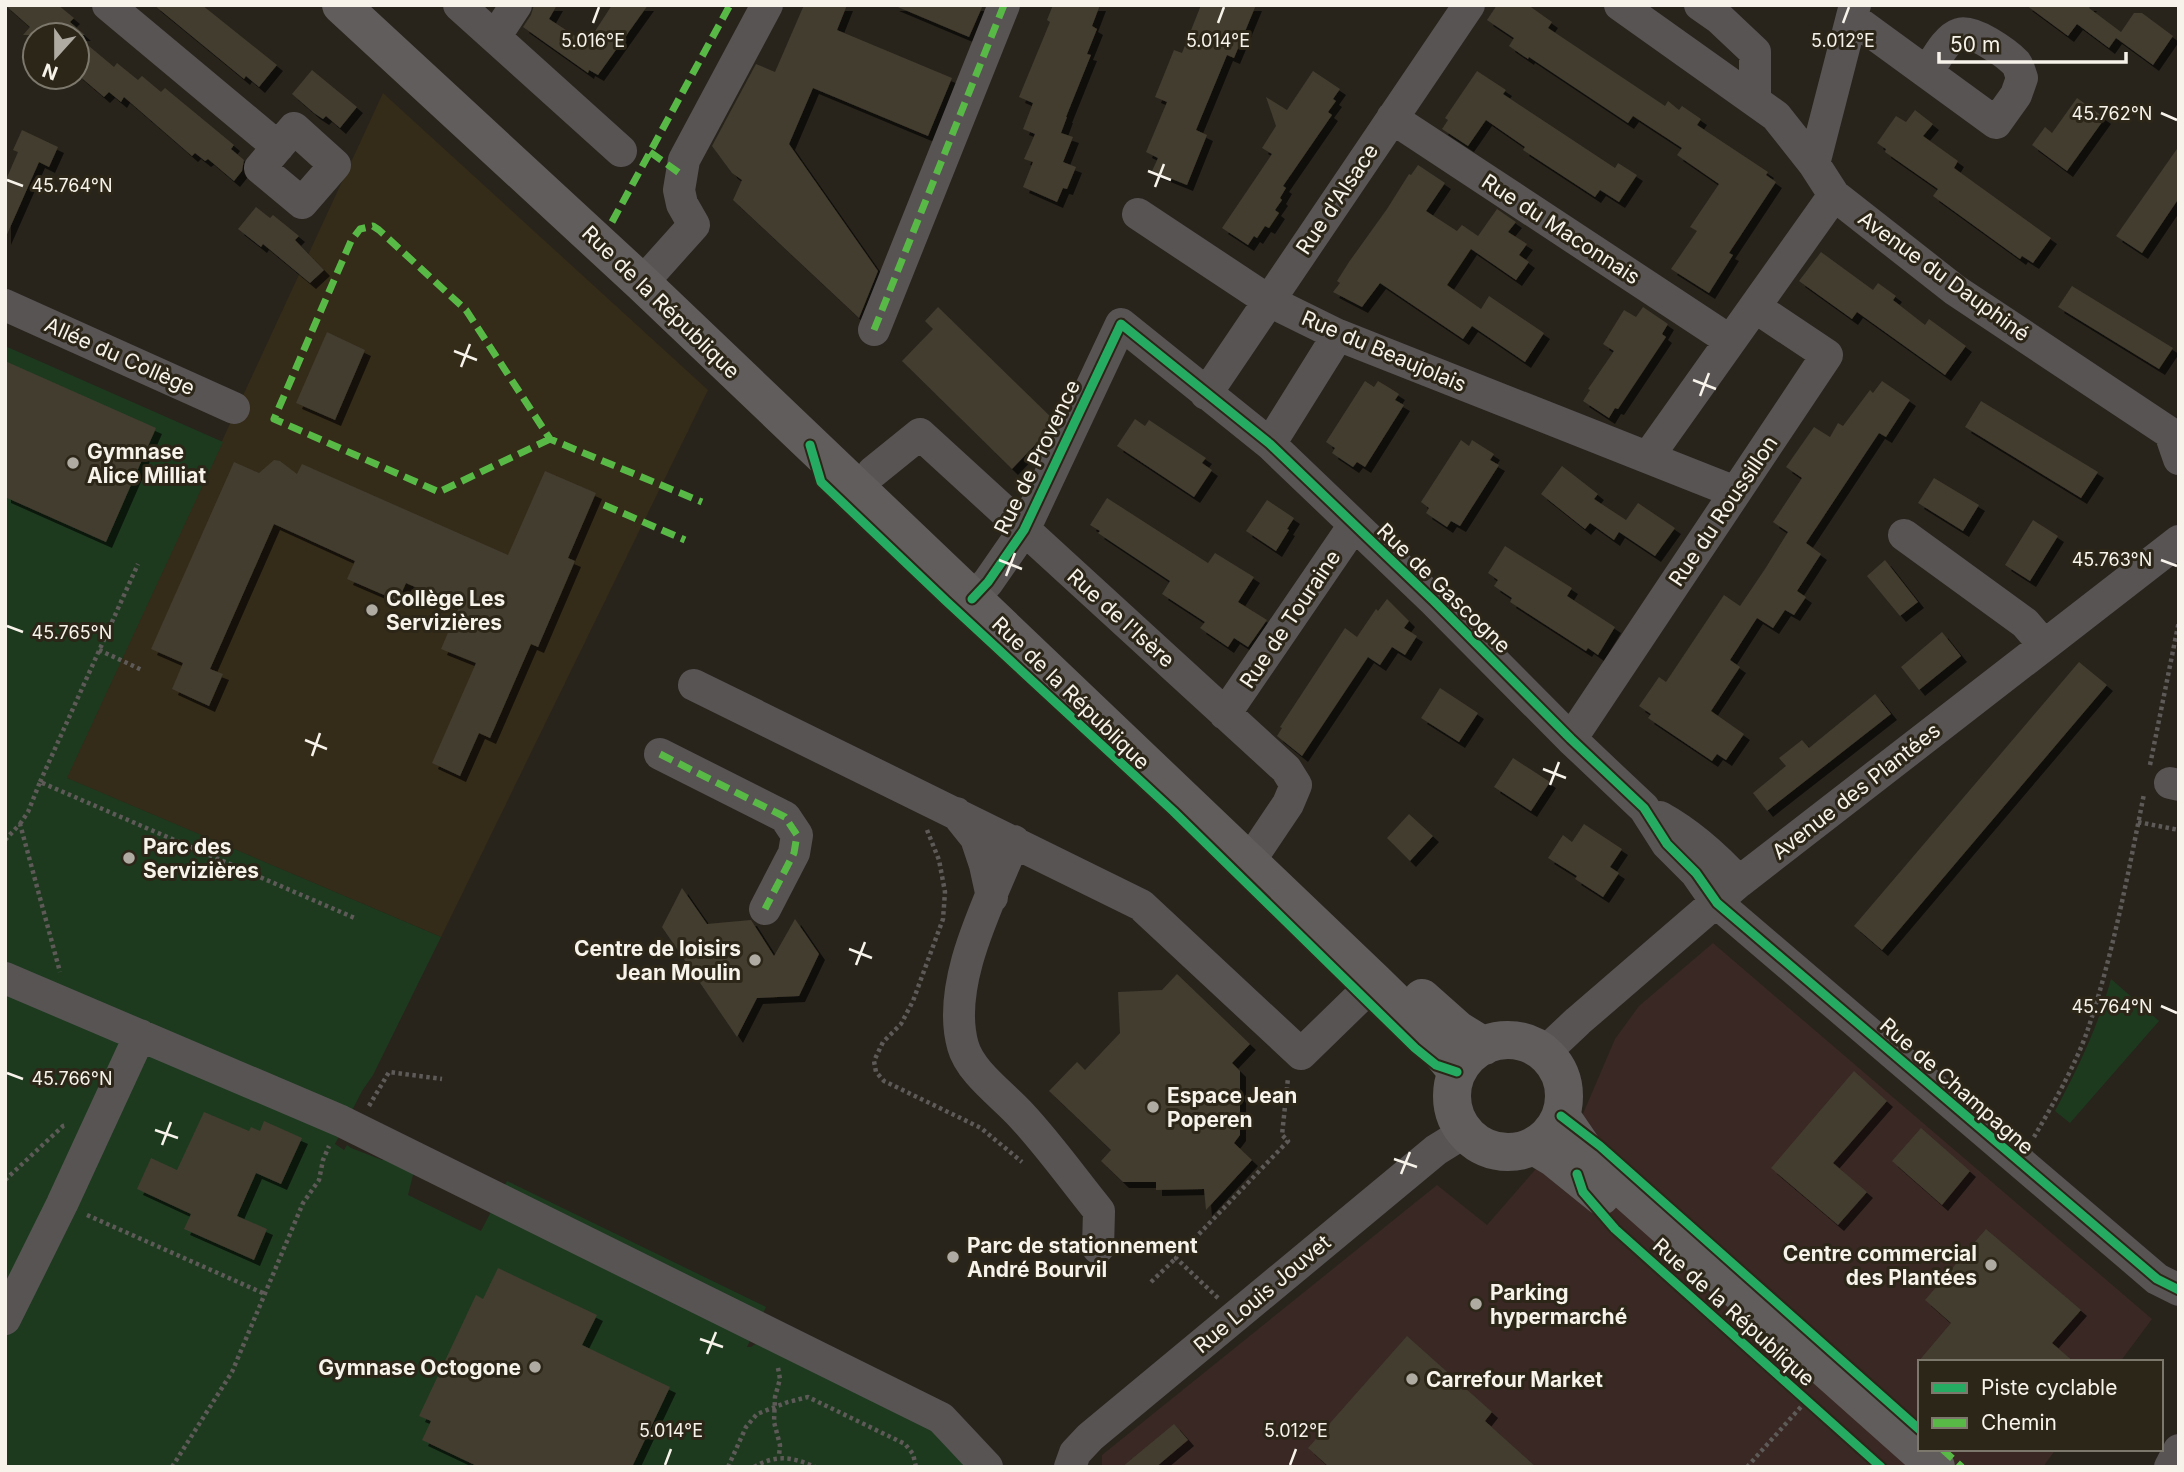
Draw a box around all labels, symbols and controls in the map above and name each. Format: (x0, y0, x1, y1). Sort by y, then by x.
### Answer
north arrow (21, 21, 91, 91)
scale bar (1939, 21, 2126, 65)
text: 5.016°E (561, 30, 625, 51)
text: 5.014°E (1186, 30, 1250, 51)
text: 5.012°E (1811, 30, 1875, 51)
text: 50 m (1950, 32, 2000, 57)
text: N (39, 58, 61, 85)
text: 45.762°N (2072, 103, 2152, 124)
street label: Rue d'Alsace (1291, 139, 1383, 259)
street label: Rue du Maconnais (1477, 169, 1645, 289)
text: 45.764°N (31, 175, 113, 196)
street label: Avenue du Dauphiné (1854, 206, 2034, 346)
street label: Rue de la République (577, 220, 745, 384)
street label: Rue du Beaujolais (1298, 305, 1470, 397)
street label: Allée du Collège (41, 312, 199, 400)
street label: Rue de Provence (989, 376, 1085, 538)
street label: Rue du Roussillon (1663, 431, 1783, 591)
place label: Gymnase Alice Milliat (87, 439, 206, 488)
marker: Gymnase Alice Milliat (65, 455, 81, 471)
street label: Rue de Gascogne (1372, 518, 1516, 658)
street label: Rue de Touraine (1234, 545, 1346, 693)
text: 45.763°N (2072, 549, 2152, 570)
street label: Rue de l'Isère (1062, 563, 1180, 673)
place label: Collège Les Servizières (386, 586, 505, 635)
marker: Collège Les Servizières (364, 602, 380, 618)
street label: Rue de la République (987, 611, 1155, 775)
text: 45.765°N (32, 622, 112, 643)
street label: Avenue des Plantées (1767, 718, 1945, 864)
place label: Parc des Servizières (143, 834, 259, 883)
marker: Parc des Servizières (121, 850, 137, 866)
place label: Centre de loisirs Jean Moulin (574, 936, 741, 985)
marker: Centre de loisirs Jean Moulin (747, 952, 763, 968)
text: 45.764°N (2071, 996, 2153, 1017)
street label: Rue de Champagne (1875, 1012, 2039, 1160)
text: 45.766°N (31, 1068, 113, 1089)
place label: Espace Jean Poperen (1167, 1083, 1297, 1132)
marker: Espace Jean Poperen (1145, 1099, 1161, 1115)
street label: Rue Louis Jouvet (1189, 1230, 1335, 1358)
place label: Parc de stationnement André Bourvil (967, 1233, 1198, 1282)
street label: Rue de la République (1648, 1233, 1820, 1391)
place label: Centre commercial des Plantées (1783, 1241, 1977, 1290)
marker: Parc de stationnement André Bourvil (945, 1249, 961, 1265)
marker: Centre commercial des Plantées (1983, 1257, 1999, 1273)
place label: Parking hypermarché (1490, 1280, 1627, 1329)
marker: Parking hypermarché (1468, 1296, 1484, 1312)
place label: Gymnase Octogone (318, 1355, 521, 1380)
marker: Gymnase Octogone (527, 1359, 543, 1375)
legend (1918, 1360, 2163, 1451)
place label: Carrefour Market (1426, 1367, 1603, 1392)
marker: Carrefour Market (1404, 1371, 1420, 1387)
text: Piste cyclable (1981, 1375, 2117, 1400)
text: Chemin (1981, 1410, 2057, 1435)
text: 5.014°E (639, 1420, 703, 1441)
text: 5.012°E (1264, 1420, 1328, 1441)

